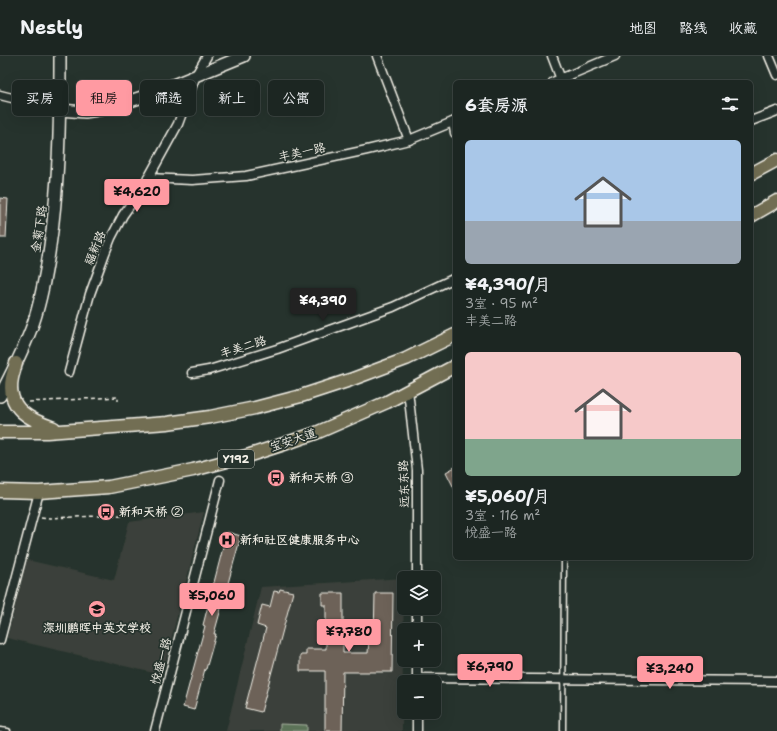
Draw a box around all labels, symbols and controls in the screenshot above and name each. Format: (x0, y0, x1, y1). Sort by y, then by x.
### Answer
text: Nestly (20, 15, 83, 40)
text: 地图 (629, 19, 657, 37)
text: 路线 (679, 19, 707, 37)
text: 收藏 (729, 19, 757, 37)
chip: 买房 (12, 80, 68, 116)
chip: 租房 (76, 80, 132, 116)
chip: 筛选 (140, 80, 196, 116)
chip: 新上 (204, 80, 260, 116)
chip: 公寓 (268, 80, 324, 116)
icon: filters (719, 93, 741, 115)
text: 6套房源 (465, 94, 528, 116)
street label: 丰美一路 (277, 139, 327, 165)
icon: home (567, 166, 639, 238)
pin: ¥4,620 (104, 179, 170, 213)
text: ¥4,620 (113, 183, 161, 200)
street label: 金菊下路 (28, 204, 50, 254)
street label: 福新路 (81, 228, 109, 268)
text: ¥4,390/月 (465, 273, 551, 295)
pin: ¥4,390 (290, 288, 356, 322)
text: ¥4,390 (299, 292, 347, 309)
text: 3室 · 95 m² (465, 295, 538, 312)
text: 丰美二路 (465, 312, 517, 329)
street label: 丰美二路 (218, 332, 268, 362)
icon: home (567, 378, 639, 450)
street label: 宝安大道 (268, 425, 318, 455)
road number: Y192 (218, 450, 254, 468)
street label: 远东东路 (395, 460, 413, 508)
bus stop icon: 新和天桥 ③ (266, 468, 286, 488)
place label: 新和天桥 ③ (289, 470, 353, 486)
text: ¥5,060/月 (465, 485, 550, 507)
bus stop icon: 新和天桥 ② (96, 502, 116, 522)
place label: 新和天桥 ② (119, 504, 183, 520)
text: 3室 · 116 m² (465, 507, 540, 524)
text: 悦盛一路 (465, 524, 517, 541)
hospital icon: 新和社区健康服务中心 (217, 530, 237, 550)
place label: 新和社区健康服务中心 (240, 532, 360, 548)
map controls (397, 571, 441, 719)
button: layers (397, 571, 441, 615)
pin: ¥5,060 (179, 583, 245, 617)
text: ¥5,060 (188, 587, 236, 604)
school or university icon: 深圳鹏晖中英文学校 (87, 599, 107, 619)
pin: ¥7,780 (316, 619, 382, 653)
place label: 深圳鹏晖中英文学校 (43, 620, 151, 636)
text: ¥7,780 (326, 623, 372, 640)
button: + (397, 623, 441, 667)
street label: 悦盛一路 (147, 636, 175, 686)
pin: ¥6,790 (457, 654, 523, 688)
pin: ¥3,240 (637, 656, 703, 690)
text: ¥6,790 (466, 658, 514, 675)
text: ¥3,240 (646, 660, 694, 677)
button: − (397, 675, 441, 719)

